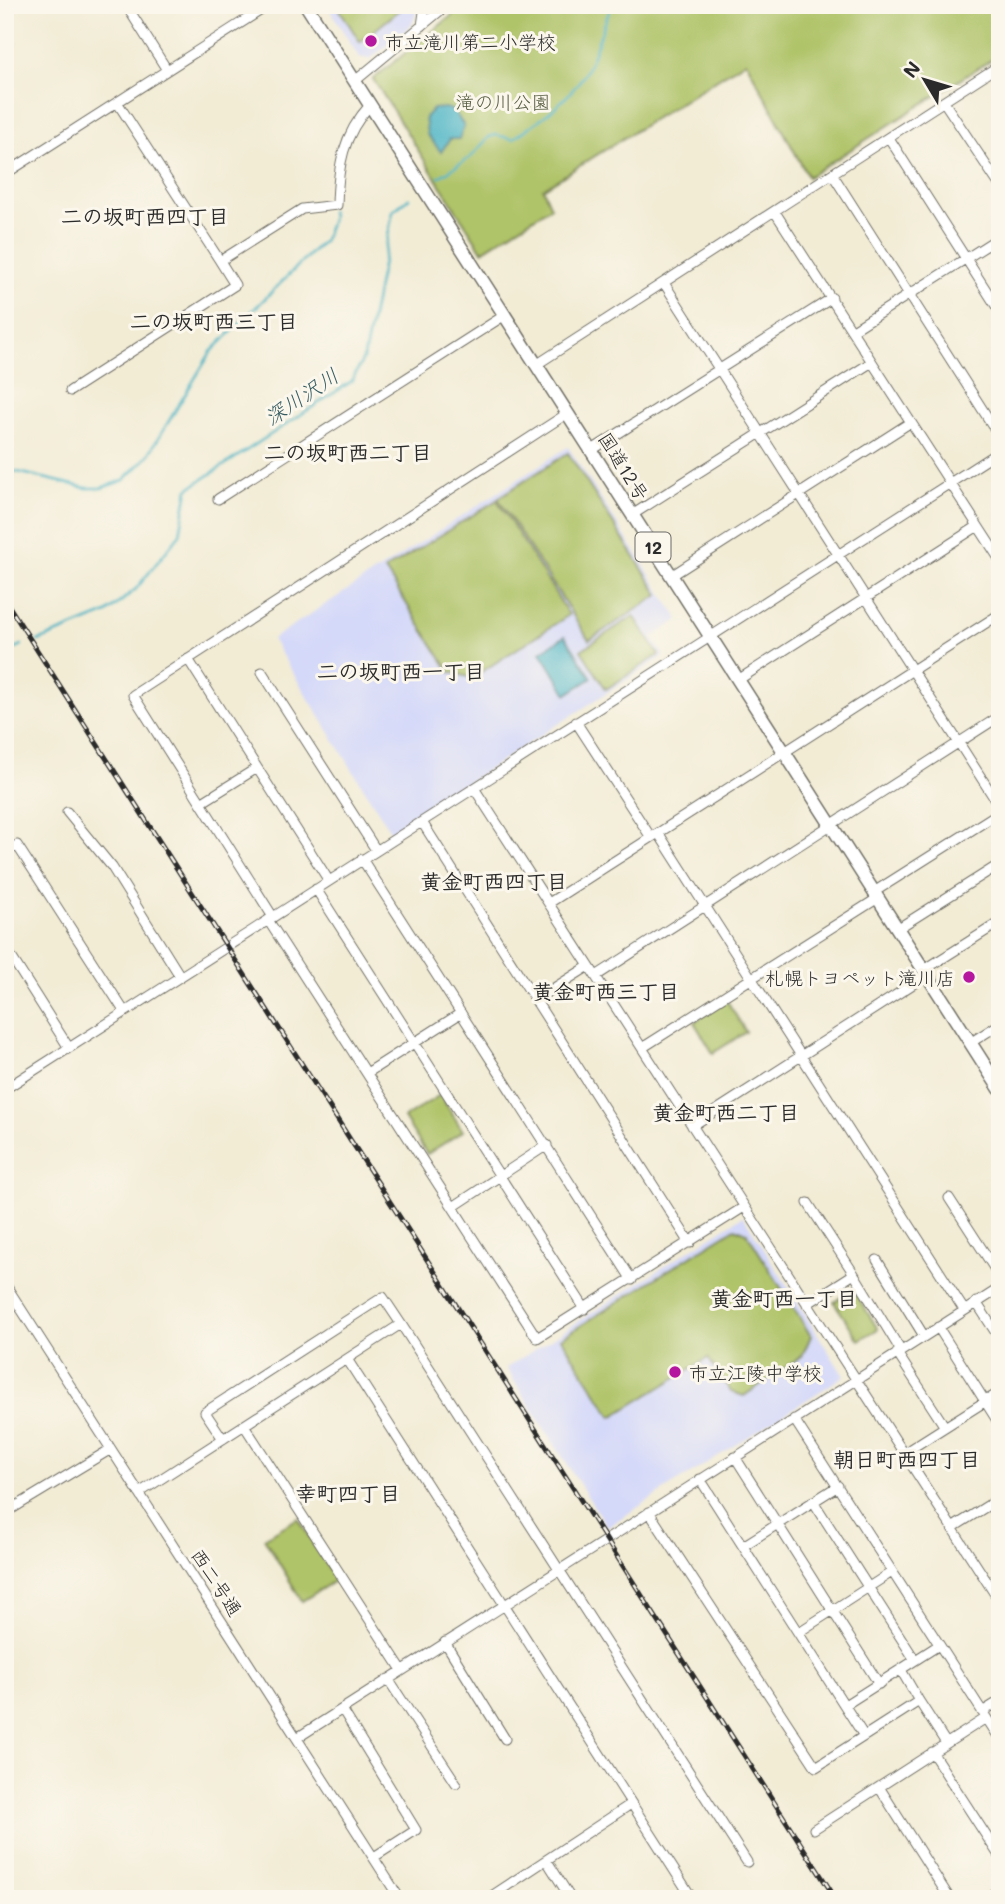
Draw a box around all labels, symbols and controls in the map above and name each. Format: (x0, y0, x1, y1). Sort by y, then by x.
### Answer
place label: 市立滝川第二小学校 (385, 29, 556, 54)
marker: 市立滝川第二小学校 (363, 33, 379, 49)
north arrow (890, 46, 960, 116)
text: N (897, 56, 925, 83)
park label: 滝の川公園 (455, 89, 551, 114)
district label: 二の坂町西四丁目 (61, 202, 229, 229)
district label: 二の坂町西三丁目 (130, 307, 298, 334)
water label: 深川沢川 (259, 361, 343, 431)
street label: 国道12号 (593, 427, 655, 505)
district label: 二の坂町西二丁目 (264, 438, 432, 465)
road number: 12 (636, 532, 670, 562)
district label: 二の坂町西一丁目 (317, 657, 485, 684)
district label: 黄金町西四丁目 (421, 867, 568, 894)
place label: 札幌トヨペット滝川店 (765, 965, 955, 990)
marker: 札幌トヨペット滝川店 (961, 969, 977, 985)
district label: 黄金町西三丁目 (533, 977, 680, 1004)
district label: 黄金町西二丁目 (653, 1098, 800, 1125)
district label: 黄金町西一丁目 (711, 1284, 858, 1311)
place label: 市立江陵中学校 (689, 1360, 822, 1385)
marker: 市立江陵中学校 (667, 1364, 683, 1380)
district label: 朝日町西四丁目 (834, 1445, 981, 1472)
district label: 幸町四丁目 (296, 1479, 401, 1506)
street label: 西二号通 (186, 1543, 248, 1621)

